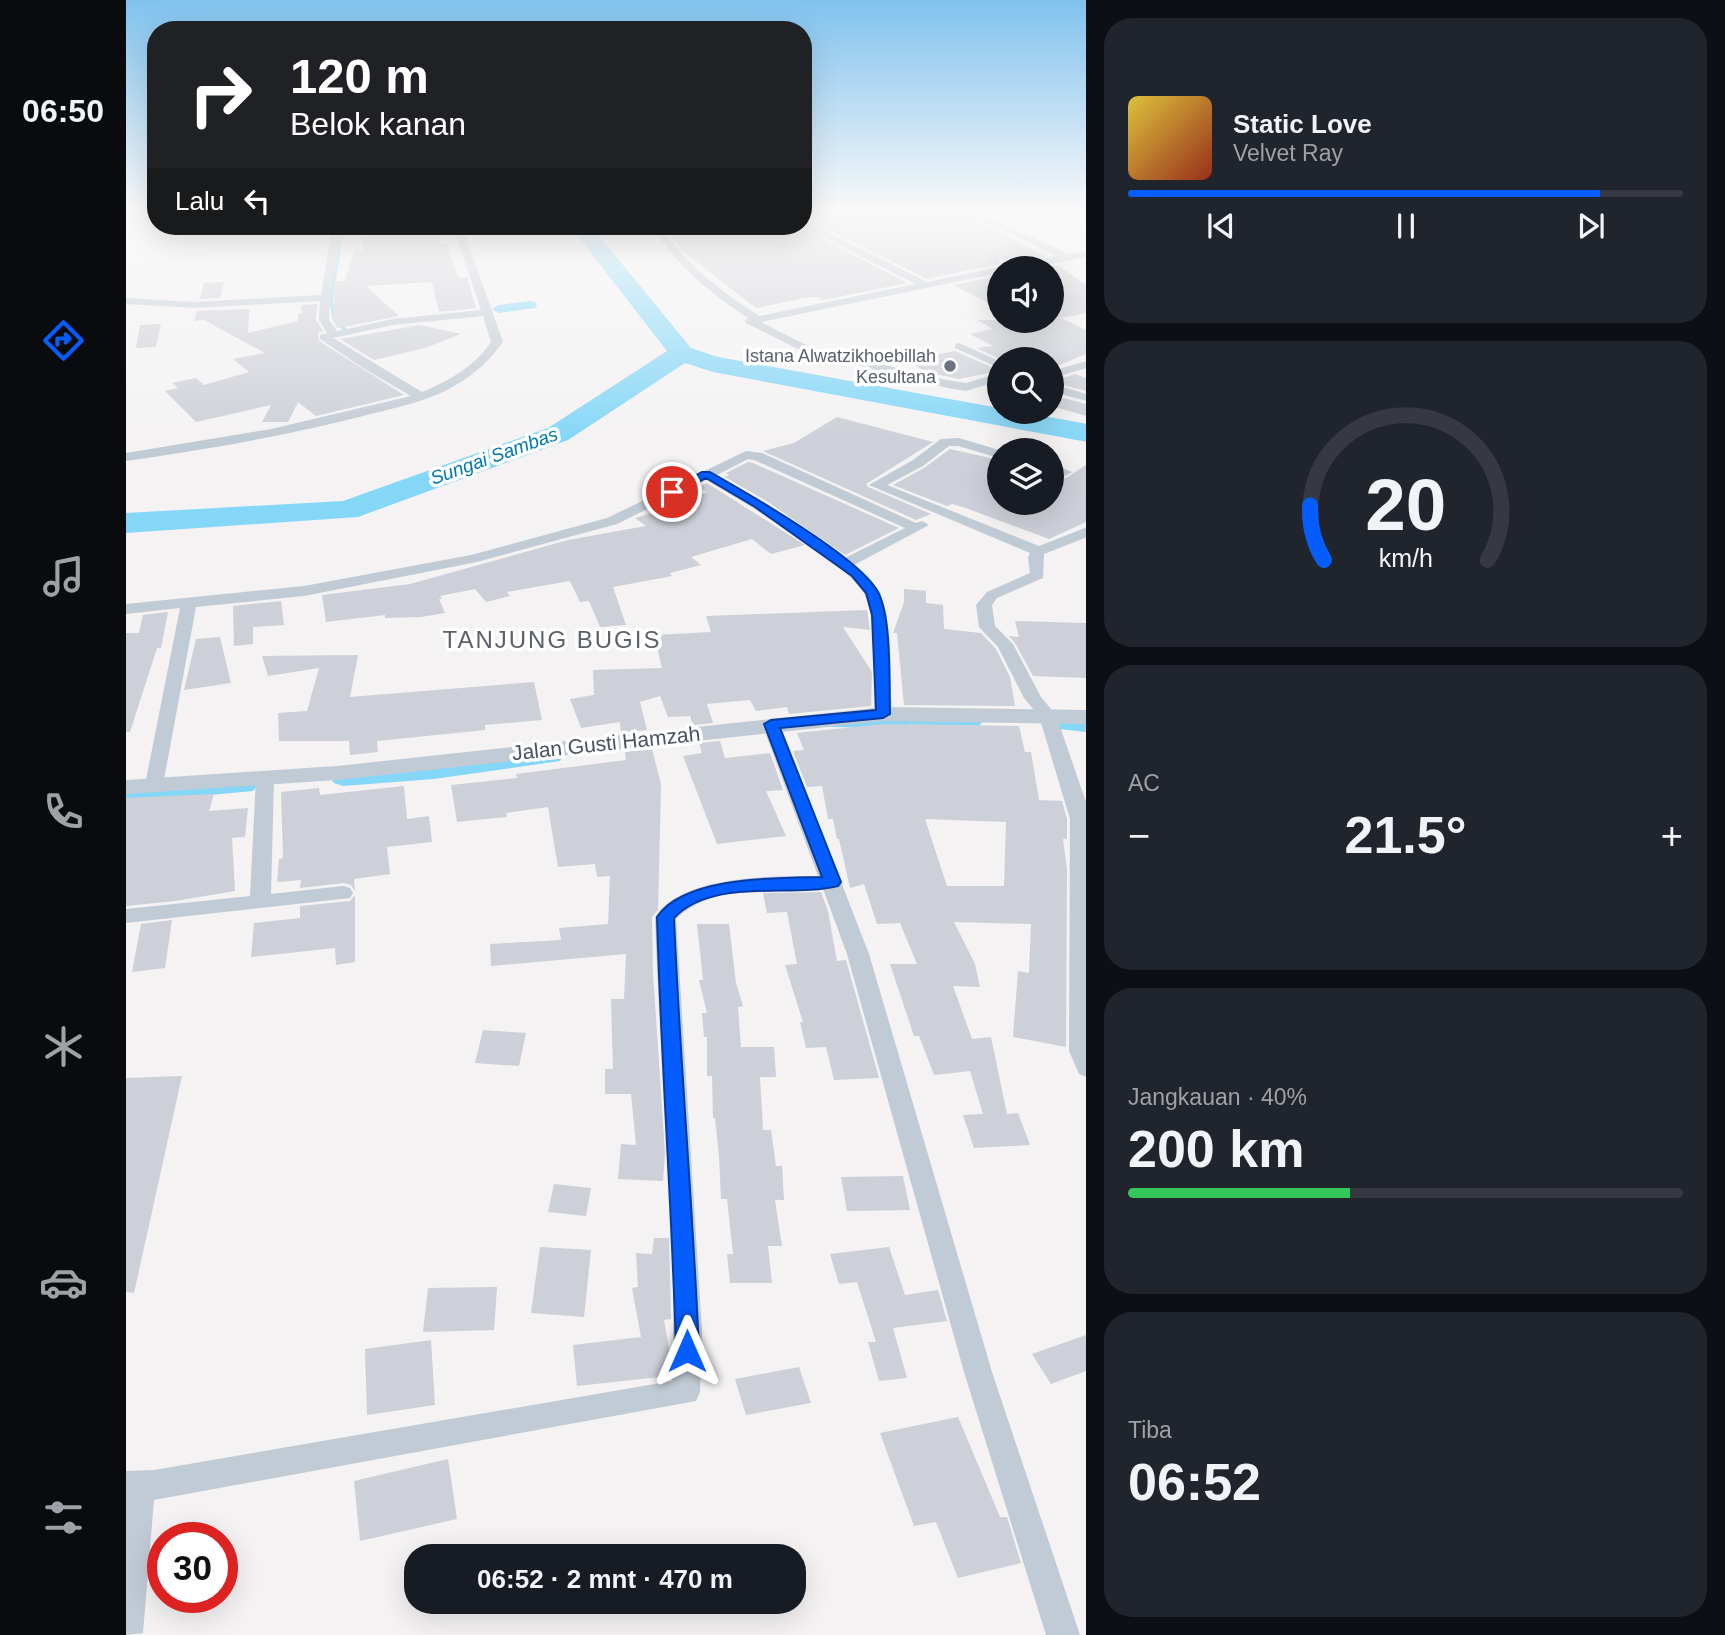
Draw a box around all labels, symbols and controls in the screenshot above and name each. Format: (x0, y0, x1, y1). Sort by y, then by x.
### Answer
icon: right (175, 49, 266, 140)
text: 120 m (290, 49, 429, 103)
text: 06:50 (22, 93, 104, 129)
text: Belok kanan (290, 106, 466, 142)
text: Static Love (1233, 109, 1372, 139)
text: Velvet Ray (1233, 140, 1343, 166)
icon: left (238, 182, 276, 220)
text: Lalu (175, 186, 224, 216)
icon: previous (1202, 207, 1240, 245)
icon: pause (1387, 207, 1425, 245)
icon: next (1572, 207, 1610, 245)
map controls (987, 256, 1064, 515)
button: sound (987, 256, 1064, 333)
icon: directions (39, 316, 88, 365)
place label: Istana Alwatzikhoebillah Kesultana (745, 346, 937, 387)
button: search (987, 347, 1064, 424)
marker: Istana Alwatzikhoebillah Kesultana (942, 358, 958, 374)
water label: Sungai Sambas (427, 423, 561, 489)
button: layers (987, 438, 1064, 515)
pin (642, 462, 702, 522)
text: 20 (1365, 465, 1446, 546)
icon: arrive (653, 473, 691, 511)
text: km/h (1378, 544, 1433, 572)
icon: music (39, 552, 88, 601)
district label: TANJUNG BUGIS (443, 626, 661, 653)
street label: Jalan Gusti Hamzah (511, 722, 701, 764)
text: AC (1128, 770, 1160, 796)
icon: phone (39, 787, 88, 836)
text: 21.5° (1344, 806, 1467, 864)
text: − (1128, 815, 1150, 857)
text: + (1661, 815, 1683, 857)
icon: climate (39, 1022, 88, 1071)
text: Jangkauan · 40% (1128, 1084, 1307, 1110)
text: 200 km (1128, 1120, 1304, 1178)
icon: car (39, 1258, 88, 1307)
position arrow (650, 1314, 724, 1388)
text: Tiba (1128, 1417, 1172, 1443)
text: 06:52 (1128, 1453, 1261, 1511)
icon: filters (39, 1493, 88, 1542)
speed limit sign: 30 (147, 1522, 238, 1613)
text: 06:52 · 2 mnt · 470 m (477, 1564, 733, 1594)

